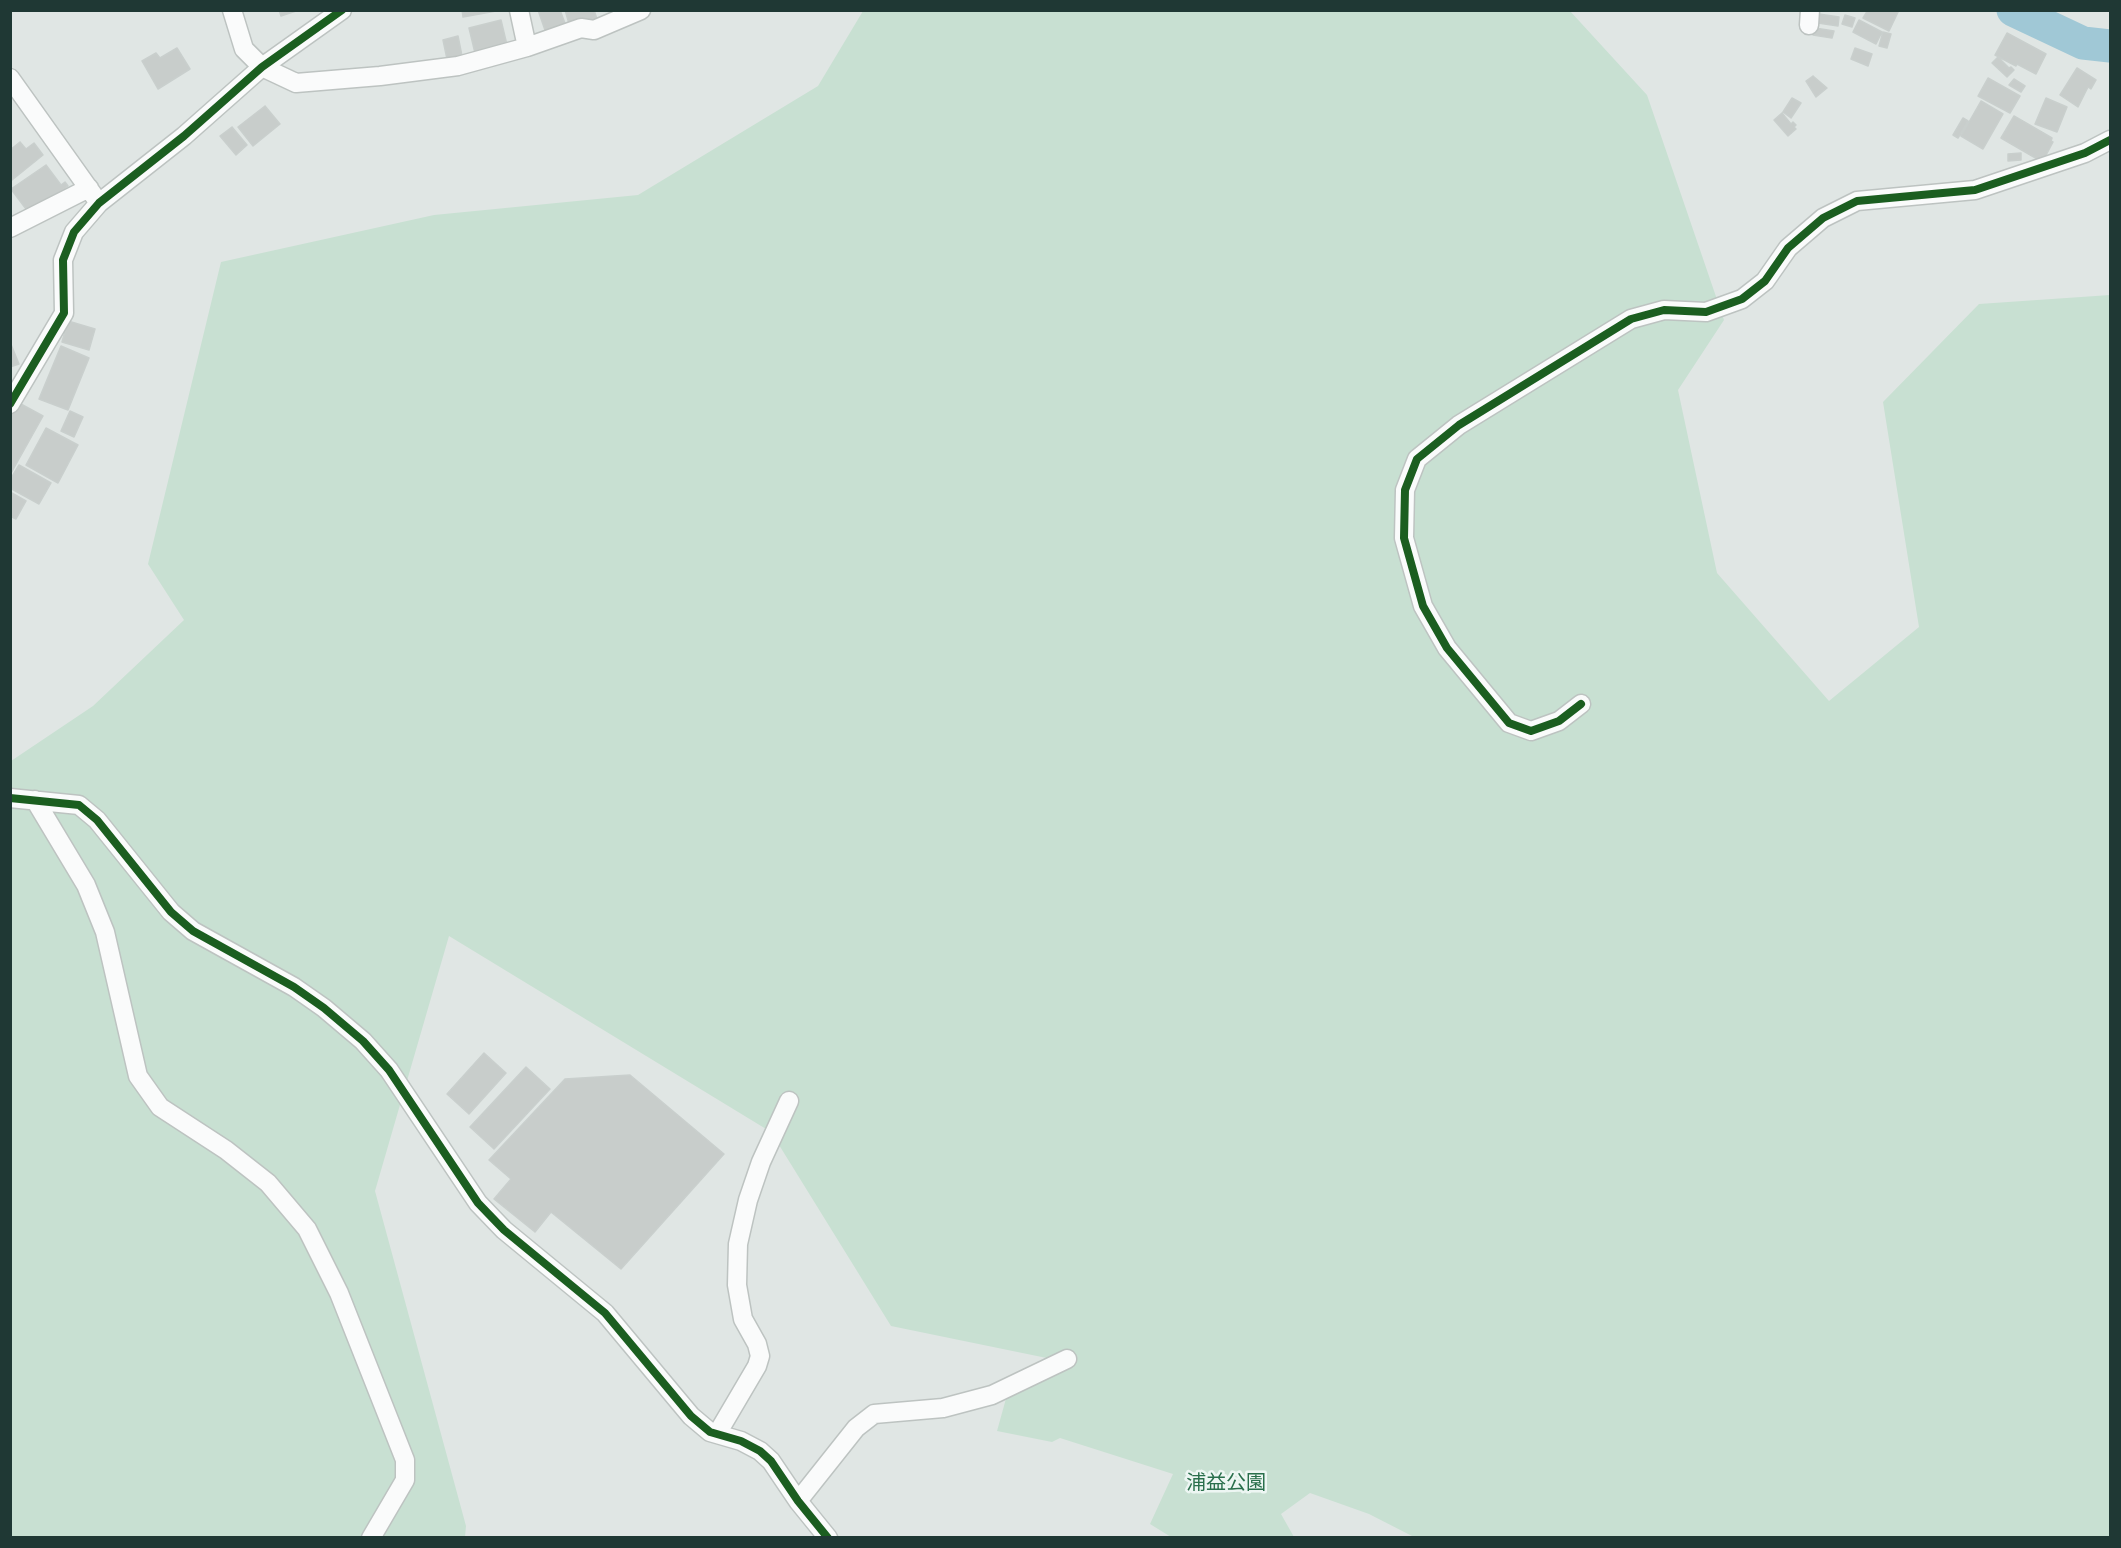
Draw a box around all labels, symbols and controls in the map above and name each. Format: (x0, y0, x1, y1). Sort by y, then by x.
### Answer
park label: 浦益公園 (1186, 1472, 1266, 1496)

